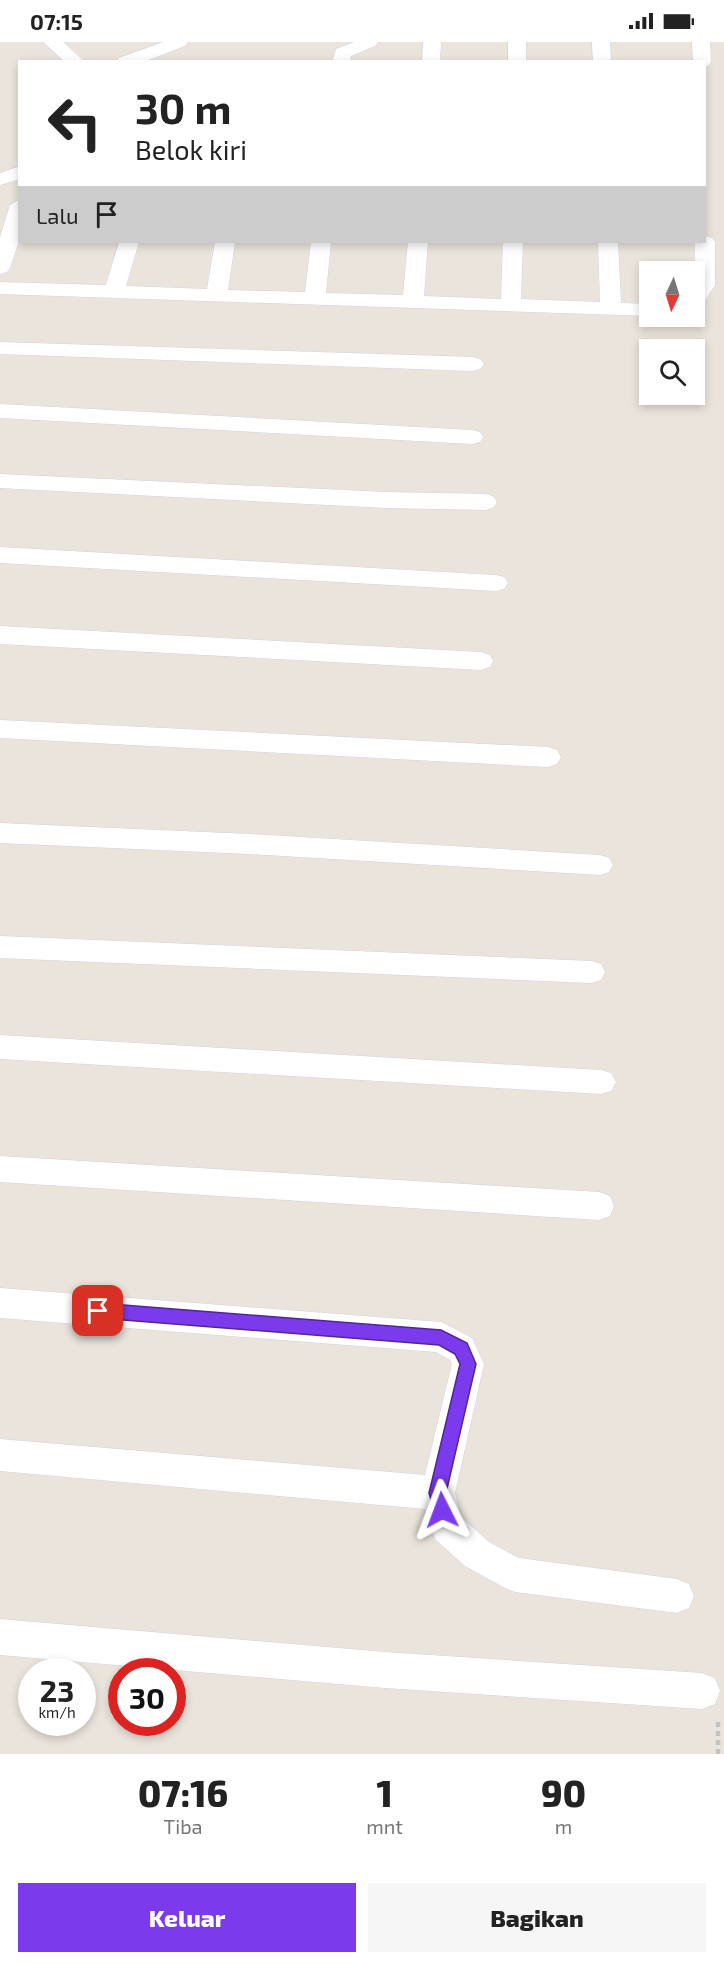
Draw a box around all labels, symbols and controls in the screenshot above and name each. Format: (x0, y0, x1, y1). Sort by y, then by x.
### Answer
text: 07:15 (30, 8, 83, 34)
text: 30 m (135, 82, 231, 132)
icon: left (36, 84, 114, 162)
text: Belok kiri (135, 133, 247, 165)
icon: arrive (90, 198, 123, 231)
text: Lalu (36, 202, 78, 228)
north arrow (639, 261, 705, 327)
map controls (639, 261, 705, 405)
button: search (639, 339, 705, 405)
pin (72, 1285, 123, 1336)
icon: arrive (81, 1294, 114, 1327)
position arrow (410, 1478, 474, 1542)
speed limit sign: 30 (108, 1658, 186, 1736)
text: 23 (40, 1672, 74, 1708)
text: km/h (38, 1703, 76, 1721)
text: 07:16 (138, 1771, 228, 1814)
text: 1 (376, 1771, 393, 1814)
text: 90 (541, 1771, 586, 1814)
text: Tiba (164, 1814, 203, 1838)
text: mnt (366, 1814, 403, 1838)
text: m (555, 1814, 572, 1838)
button: Keluar (18, 1883, 356, 1952)
button: Bagikan (368, 1883, 706, 1952)

